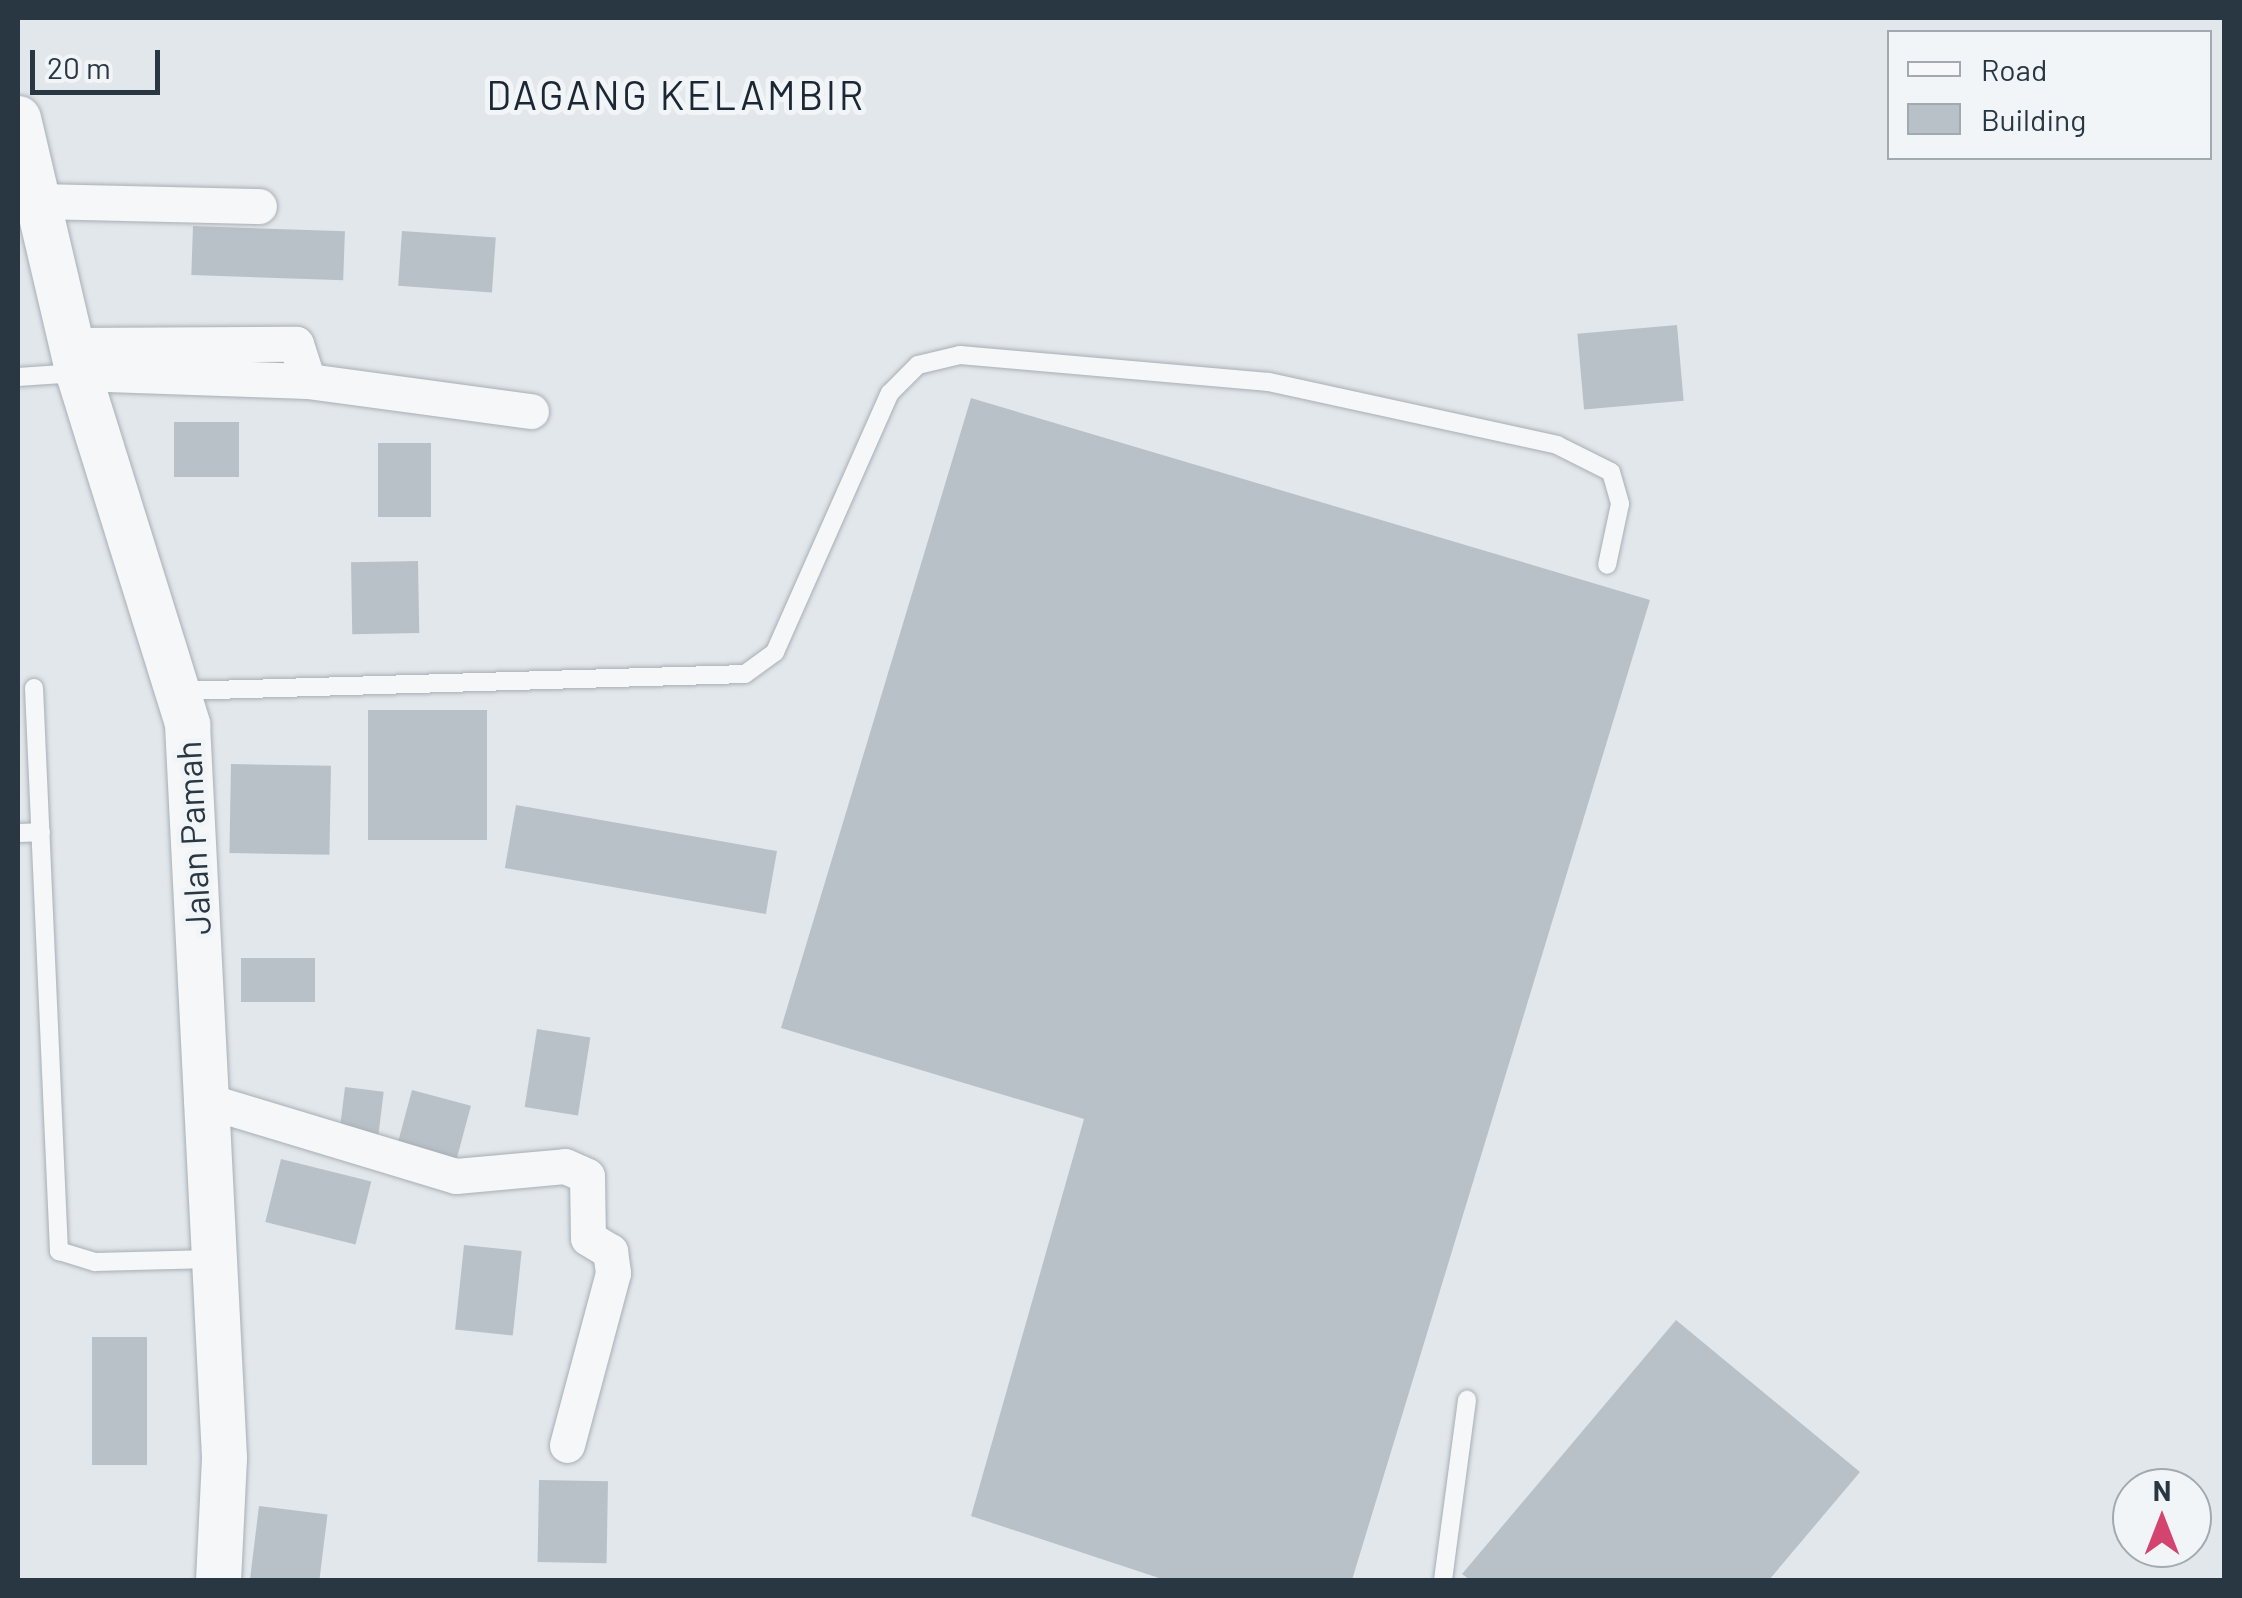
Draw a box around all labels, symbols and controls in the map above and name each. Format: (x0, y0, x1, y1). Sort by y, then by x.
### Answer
scale bar (35, 30, 165, 92)
legend (1887, 30, 2212, 160)
text: 20 m (47, 49, 111, 85)
text: Road (1981, 51, 2047, 87)
district label: DAGANG KELAMBIR (486, 70, 866, 118)
text: Building (1981, 101, 2086, 137)
street label: Jalan Pamah (166, 740, 218, 936)
north arrow (2112, 1468, 2212, 1568)
text: N (2153, 1473, 2171, 1507)

